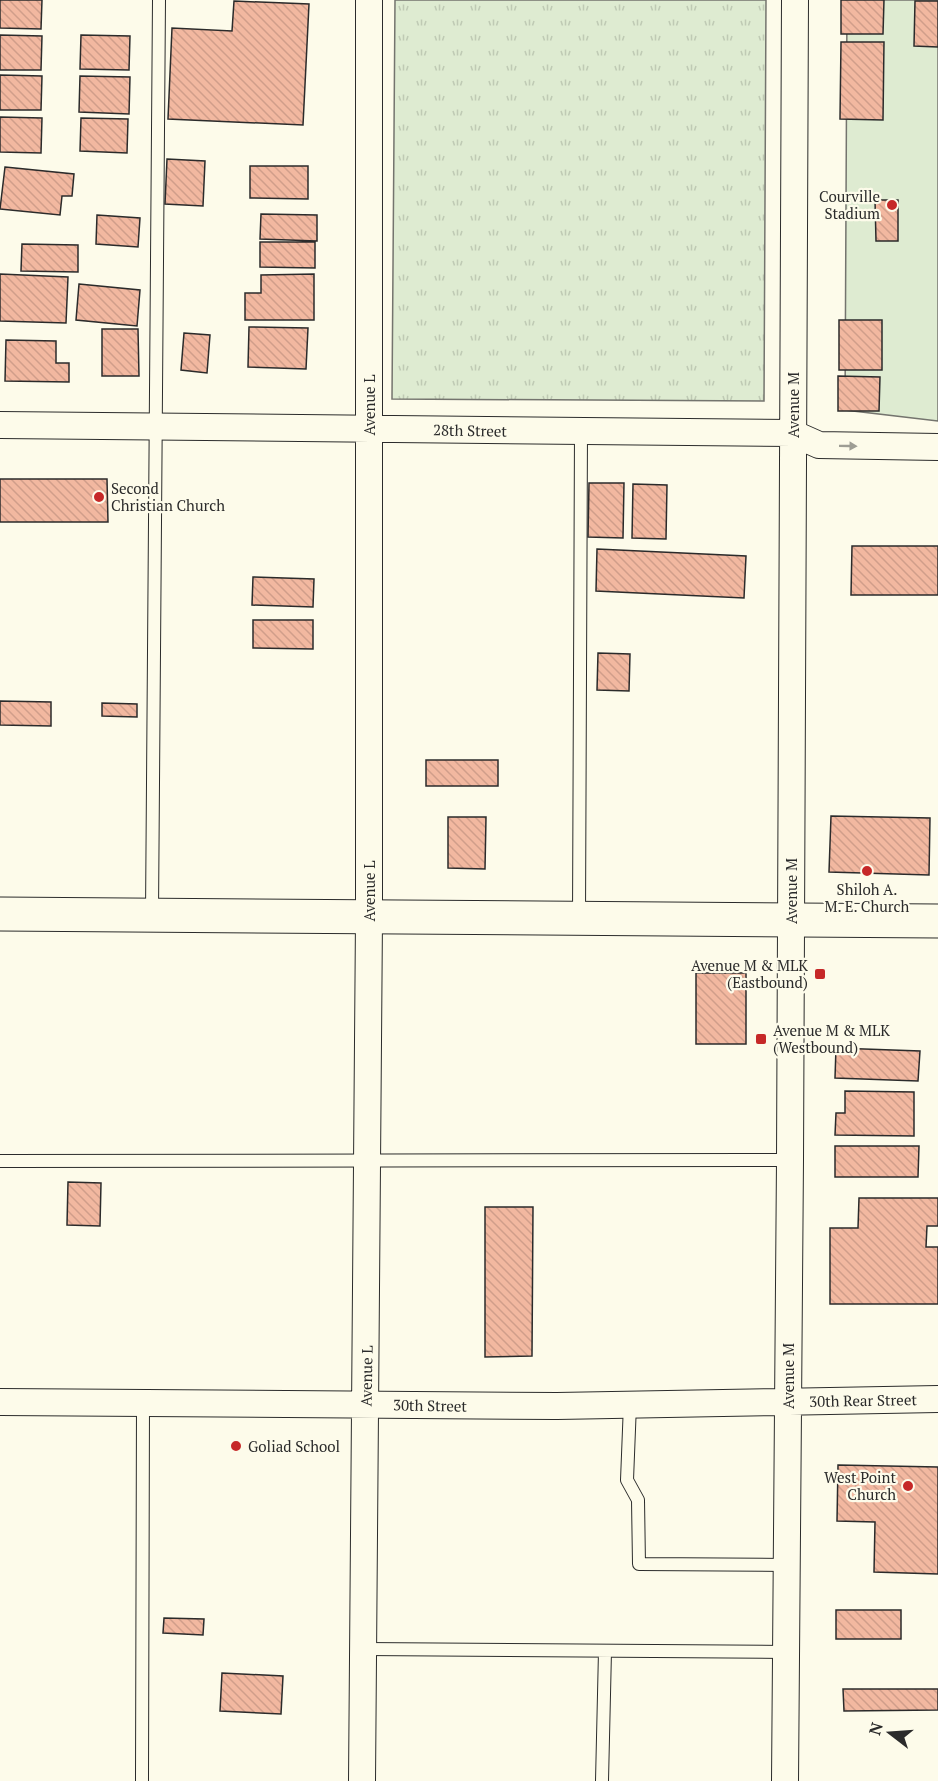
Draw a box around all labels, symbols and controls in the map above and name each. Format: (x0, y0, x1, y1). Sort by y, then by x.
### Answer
place label: Courville Stadium (819, 186, 880, 223)
marker: Courville Stadium (885, 198, 899, 212)
street label: Avenue M (783, 372, 803, 438)
street label: Avenue L (359, 375, 379, 436)
street label: 28th Street (433, 419, 508, 441)
one-way arrow (839, 441, 858, 451)
place label: Second Christian Church (111, 478, 225, 515)
marker: Second Christian Church (92, 490, 106, 504)
street label: Avenue M (781, 858, 801, 924)
street label: Avenue L (359, 861, 379, 922)
marker: Shiloh A. M. E. Church (860, 864, 874, 878)
place label: Shiloh A. M. E. Church (825, 879, 910, 916)
place label: Avenue M & MLK (Eastbound) (691, 955, 808, 992)
marker: Avenue M & MLK (Eastbound) (813, 967, 827, 981)
place label: Avenue M & MLK (Westbound) (773, 1020, 890, 1057)
marker: Avenue M & MLK (Westbound) (754, 1032, 768, 1046)
street label: Avenue M (778, 1343, 798, 1409)
street label: Avenue L (355, 1345, 377, 1407)
street label: 30th Rear Street (809, 1389, 918, 1411)
street label: 30th Street (393, 1394, 468, 1416)
place label: Goliad School (248, 1436, 340, 1456)
marker: Goliad School (229, 1439, 243, 1453)
place label: West Point Church (824, 1467, 896, 1504)
marker: West Point Church (901, 1479, 915, 1493)
north arrow (860, 1703, 920, 1763)
text: N (863, 1720, 888, 1738)

